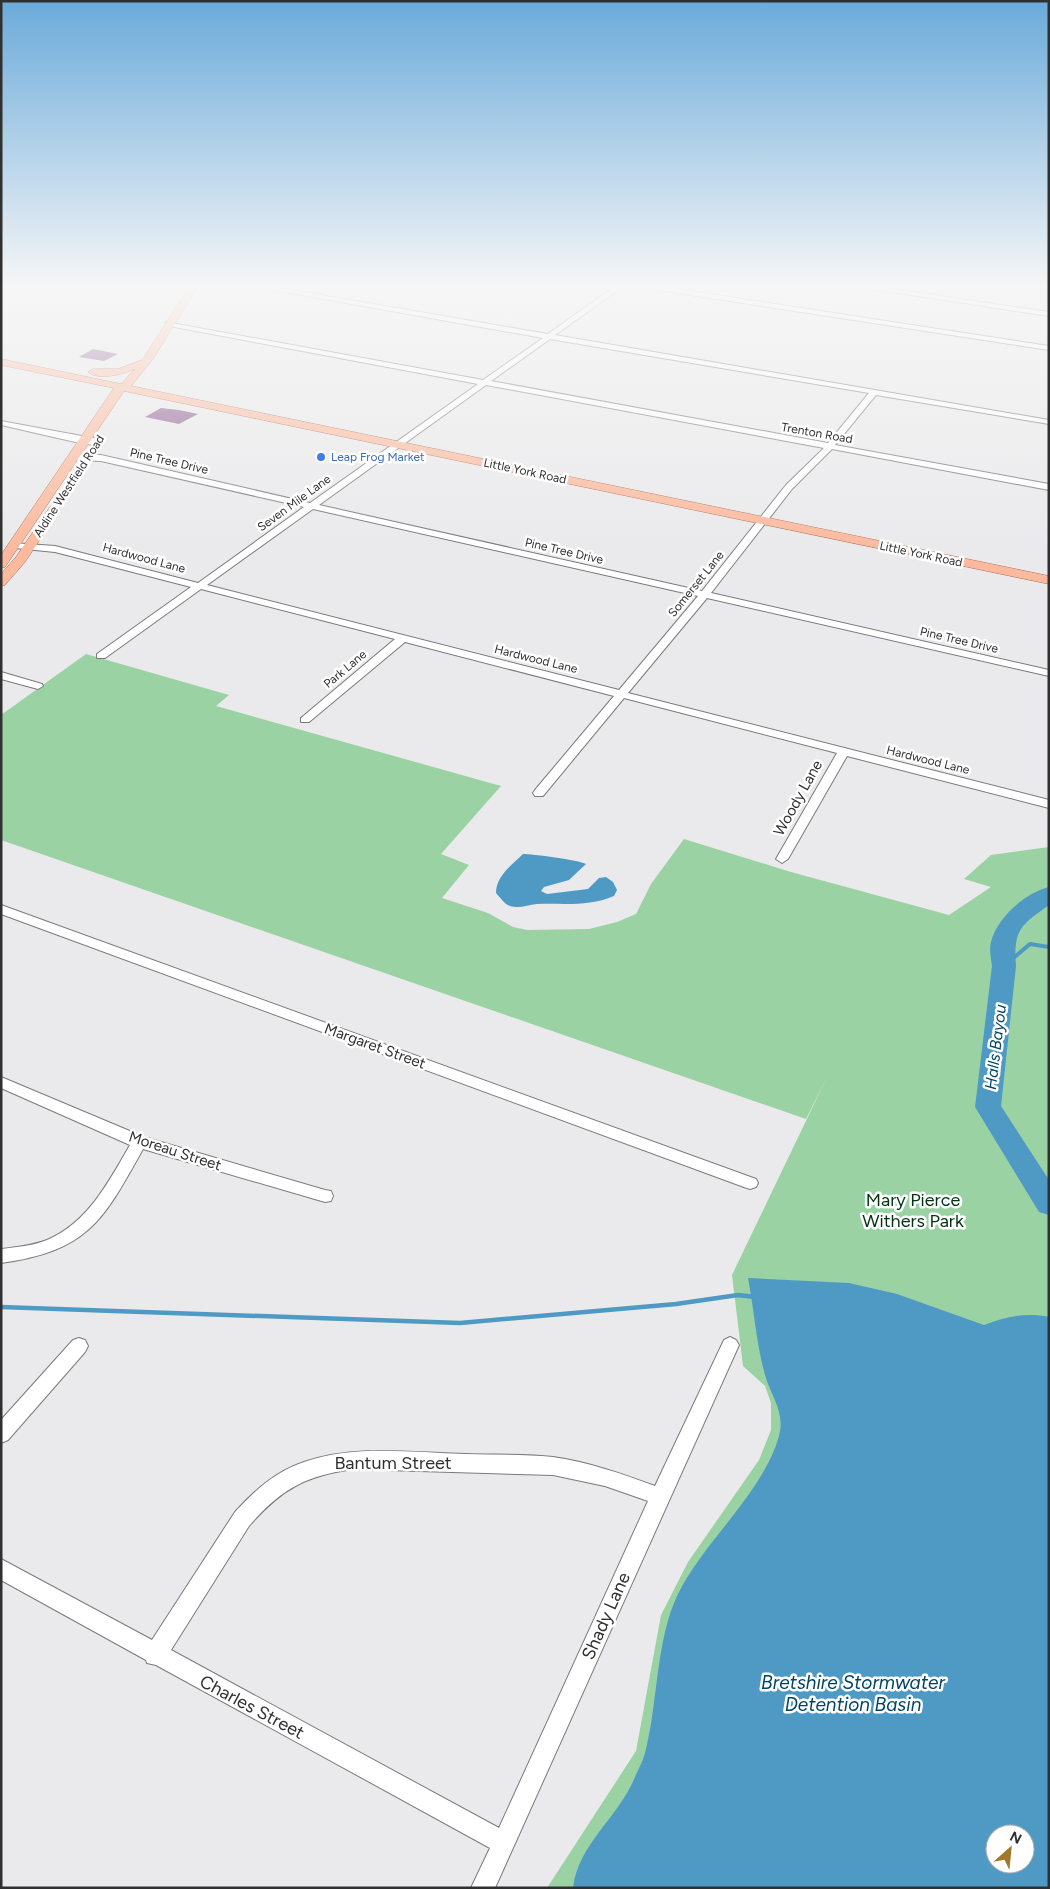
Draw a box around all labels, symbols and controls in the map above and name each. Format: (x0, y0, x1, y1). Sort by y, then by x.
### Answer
street label: Trenton Road (780, 420, 854, 446)
street label: Aldine Westfield Road (31, 432, 107, 540)
street label: Pine Tree Drive (129, 445, 210, 477)
place label: Leap Frog Market (331, 450, 425, 464)
marker: Leap Frog Market (315, 451, 327, 463)
street label: Little York Road (482, 455, 568, 487)
street label: Seven Mile Lane (255, 472, 334, 534)
street label: Pine Tree Drive (524, 535, 605, 567)
street label: Little York Road (878, 538, 964, 570)
street label: Hardwood Lane (101, 540, 187, 576)
street label: Somerset Lane (665, 548, 727, 620)
street label: Pine Tree Drive (919, 624, 1000, 656)
street label: Hardwood Lane (493, 642, 579, 676)
street label: Park Lane (321, 647, 370, 691)
street label: Hardwood Lane (885, 743, 971, 777)
street label: Woody Lane (770, 757, 826, 839)
water label: Halls Bayou (981, 1003, 1010, 1091)
street label: Margaret Street (322, 1019, 428, 1073)
street label: Moreau Street (126, 1128, 224, 1175)
park label: Mary Pierce Withers Park (862, 1189, 964, 1232)
street label: Bantum Street (334, 1452, 452, 1474)
street label: Shady Lane (577, 1569, 635, 1663)
street label: Charles Street (196, 1670, 308, 1744)
water label: Bretshire Stormwater Detention Basin (761, 1671, 945, 1716)
north arrow (985, 1824, 1035, 1874)
text: N (1007, 1828, 1024, 1848)

